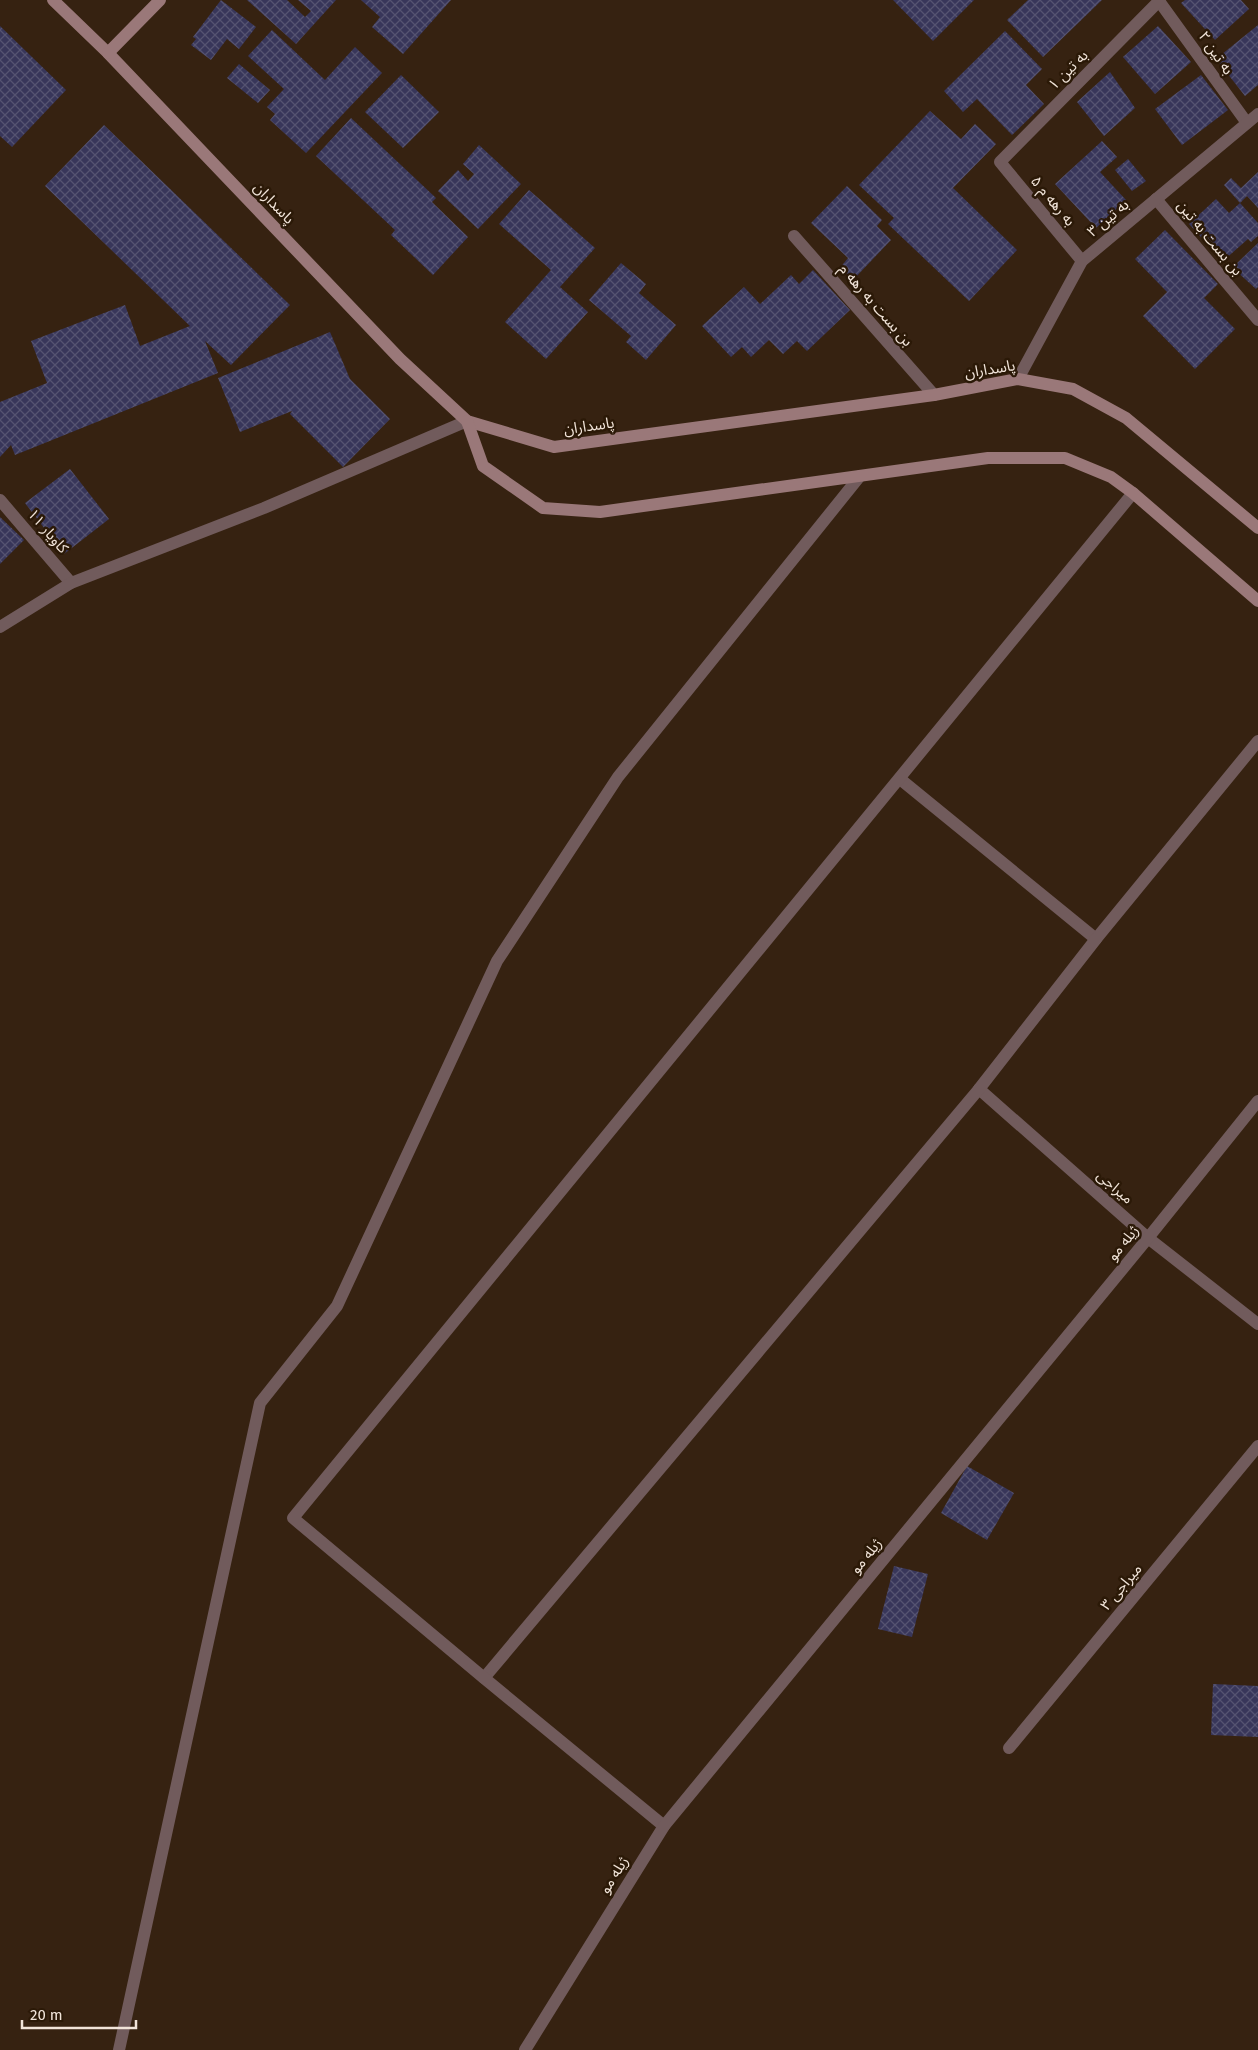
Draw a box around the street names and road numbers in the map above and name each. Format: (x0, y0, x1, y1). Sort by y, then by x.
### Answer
street label: به تین ۲ (1195, 28, 1237, 78)
street label: به تین ۱ (1044, 46, 1092, 94)
street label: به رهه م ۵ (1025, 172, 1079, 231)
street label: پاسداران (249, 178, 298, 228)
street label: به تین ۳ (1083, 195, 1133, 241)
street label: بن بست به تین (1173, 197, 1247, 279)
street label: بن بست به رهه م (834, 260, 917, 351)
street label: پاسداران (963, 356, 1017, 383)
street label: پاسداران (562, 414, 616, 440)
street label: کاویار ۱۱ (24, 505, 73, 557)
street label: میراجی (1093, 1166, 1137, 1208)
street label: ژیله مو (1103, 1222, 1143, 1264)
street label: ژیله مو (846, 1535, 886, 1577)
street label: میراجی ۳ (1096, 1560, 1146, 1614)
street label: ژیله مو (596, 1853, 632, 1897)

